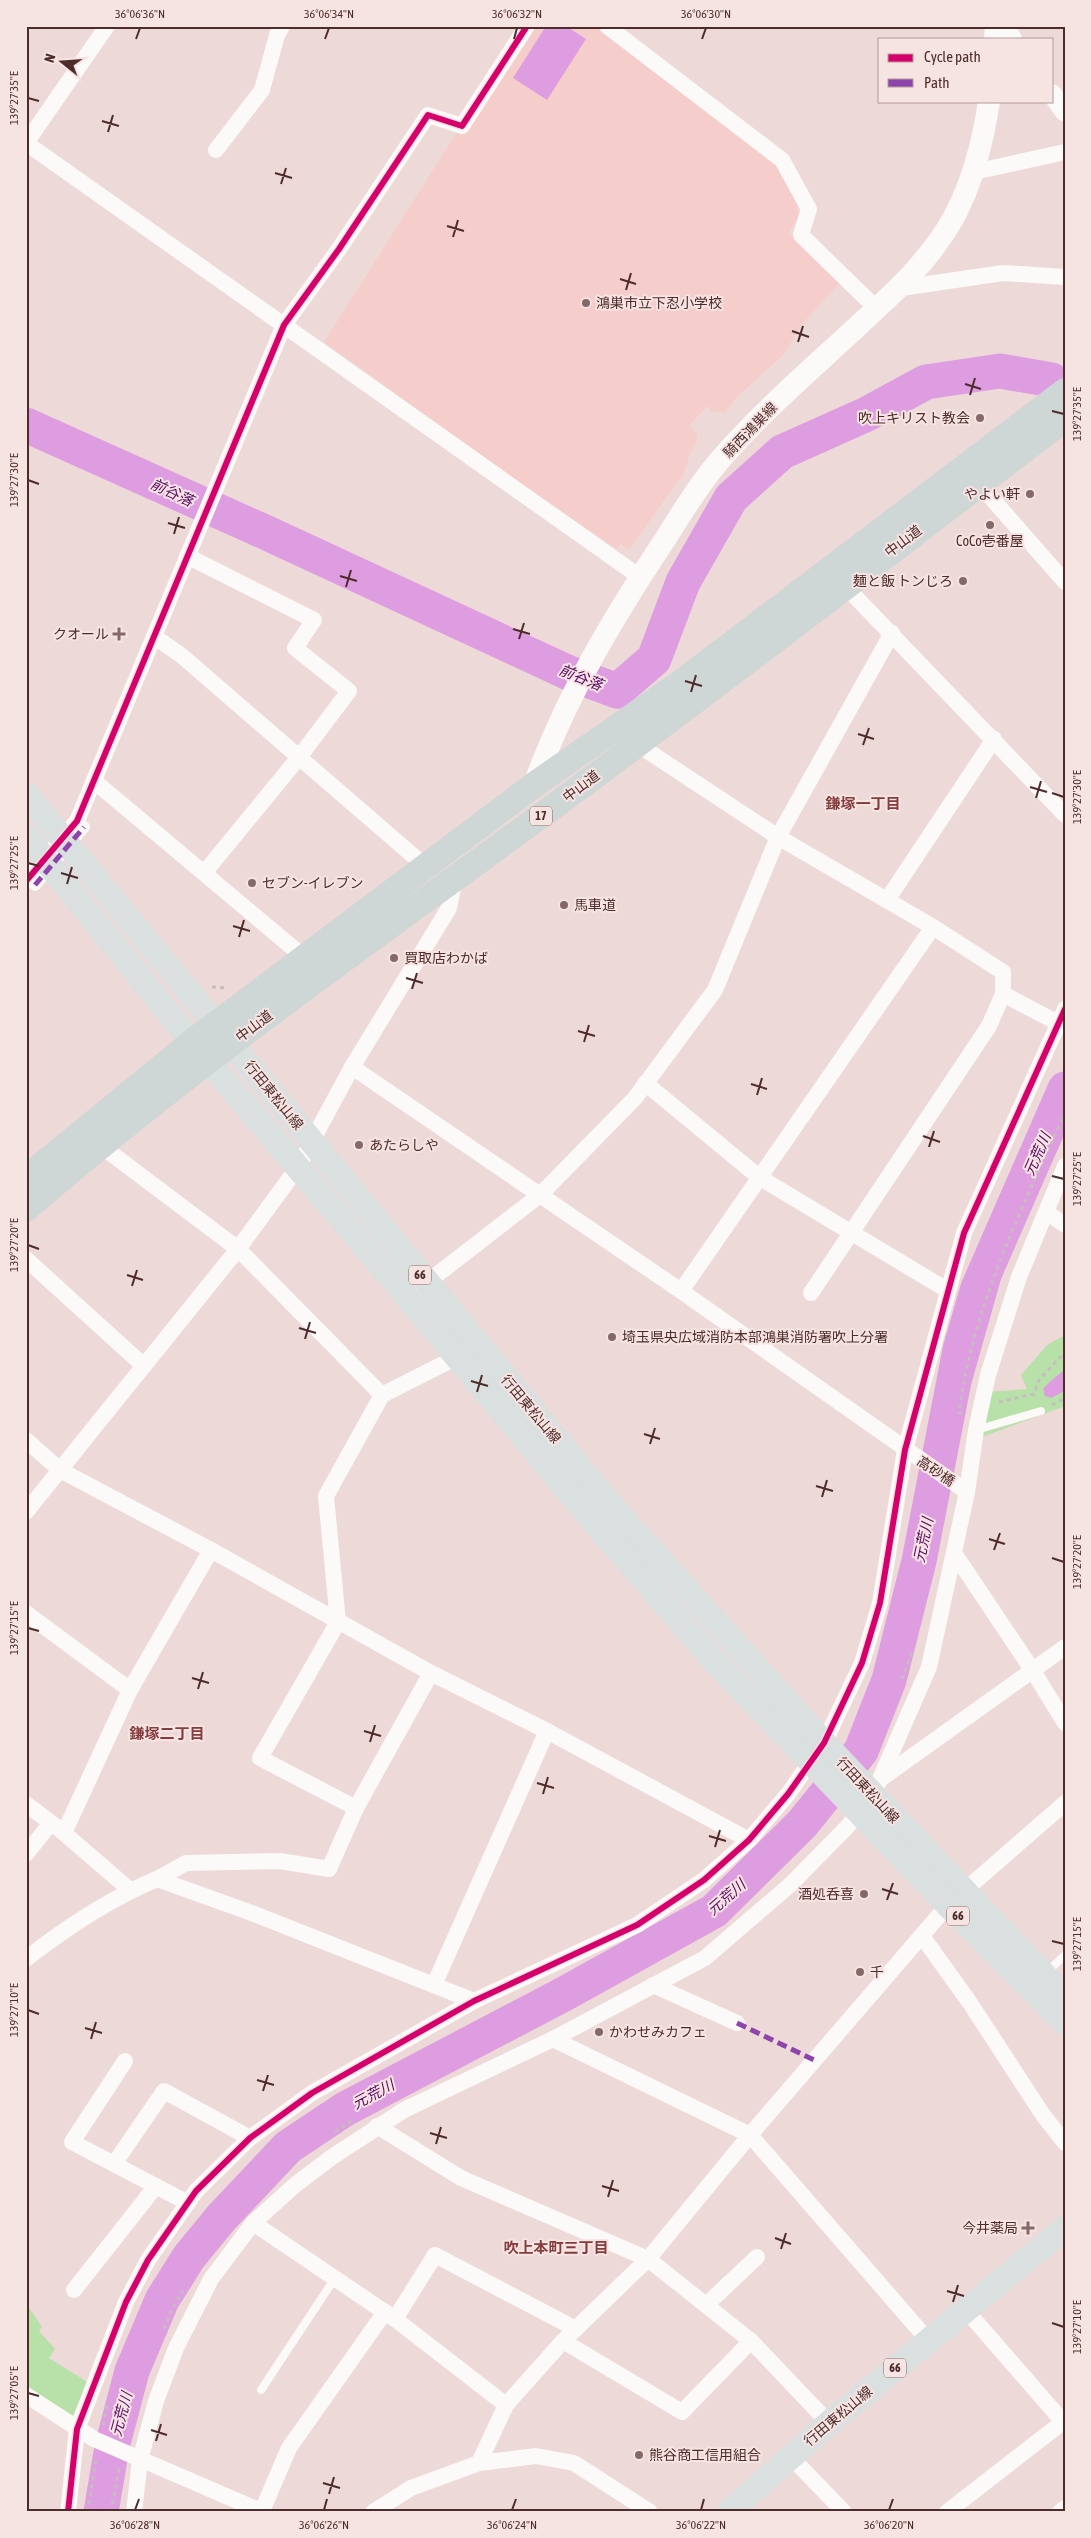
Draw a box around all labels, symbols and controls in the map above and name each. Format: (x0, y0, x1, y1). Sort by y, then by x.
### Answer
text: 36°06'36"N (115, 7, 165, 21)
text: 36°06'34"N (304, 7, 354, 21)
text: 36°06'32"N (492, 7, 542, 21)
text: 36°06'30"N (681, 7, 731, 21)
north arrow (38, 38, 88, 88)
legend (878, 38, 1054, 102)
text: Cycle path (924, 48, 981, 65)
text: N (41, 52, 58, 64)
text: 139°27'35"E (7, 71, 21, 125)
text: Path (924, 74, 950, 91)
place label: 鴻巣市立下忍小学校 (596, 295, 722, 311)
marker: 鴻巣市立下忍小学校 (580, 297, 592, 309)
text: 139°27'35"E (1070, 387, 1084, 441)
street label: 騎西鴻巣線 (720, 399, 780, 461)
place label: 吹上キリスト教会 (858, 410, 970, 426)
marker: 吹上キリスト教会 (974, 412, 986, 424)
text: 139°27'30"E (7, 453, 21, 507)
water label: 前谷落 (148, 475, 198, 510)
place label: やよい軒 (964, 486, 1020, 502)
marker: やよい軒 (1024, 488, 1036, 500)
marker: CoCo壱番屋 (984, 519, 996, 531)
street label: 中山道 (881, 522, 925, 560)
place label: CoCo壱番屋 (956, 533, 1024, 549)
place label: 麺と飯 トンじろ (853, 573, 953, 589)
marker: 麺と飯 トンじろ (957, 575, 969, 587)
place label: クオール (53, 626, 109, 642)
marker: クオール (113, 628, 125, 640)
water label: 前谷落 (557, 661, 607, 694)
street label: 中山道 (559, 767, 603, 805)
text: 139°27'30"E (1070, 770, 1084, 824)
district label: 鎌塚一丁目 (824, 795, 901, 812)
road number: 17 (530, 806, 552, 826)
text: 139°27'25"E (7, 836, 21, 890)
place label: セブン-イレブン (262, 875, 364, 891)
marker: セブン-イレブン (246, 877, 258, 889)
place label: 馬車道 (574, 897, 616, 913)
marker: 馬車道 (558, 899, 570, 911)
place label: 買取店わかば (404, 950, 488, 966)
marker: 買取店わかば (388, 952, 400, 964)
street label: 中山道 (232, 1007, 276, 1045)
street label: 行田東松山線 (241, 1057, 307, 1133)
water label: 元荒川 (1020, 1128, 1055, 1178)
place label: あたらしや (369, 1137, 439, 1153)
marker: あたらしや (353, 1139, 365, 1151)
text: 139°27'25"E (1070, 1152, 1084, 1206)
text: 139°27'20"E (7, 1218, 21, 1272)
road number: 66 (409, 1266, 431, 1284)
place label: 埼玉県央広域消防本部鴻巣消防署吹上分署 (622, 1329, 888, 1345)
marker: 埼玉県央広域消防本部鴻巣消防署吹上分署 (606, 1331, 618, 1343)
street label: 行田東松山線 (498, 1372, 564, 1446)
street label: 高砂橋 (914, 1453, 958, 1489)
water label: 元荒川 (910, 1514, 936, 1564)
text: 139°27'20"E (1070, 1535, 1084, 1589)
text: 139°27'15"E (7, 1601, 21, 1655)
district label: 鎌塚二丁目 (128, 1725, 205, 1742)
street label: 行田東松山線 (834, 1754, 902, 1826)
water label: 元荒川 (703, 1875, 750, 1918)
place label: 酒処呑喜 (798, 1886, 854, 1902)
marker: 酒処呑喜 (858, 1888, 870, 1900)
road number: 66 (947, 1906, 969, 1925)
text: 139°27'15"E (1070, 1917, 1084, 1971)
place label: 千 (870, 1964, 884, 1980)
marker: 千 (854, 1966, 866, 1978)
text: 139°27'10"E (7, 1983, 21, 2037)
place label: かわせみカフェ (609, 2024, 707, 2040)
marker: かわせみカフェ (593, 2026, 605, 2038)
water label: 元荒川 (349, 2075, 399, 2112)
place label: 今井薬局 (962, 2220, 1018, 2236)
marker: 今井薬局 (1022, 2222, 1034, 2234)
district label: 吹上本町三丁目 (503, 2239, 609, 2256)
text: 139°27'10"E (1070, 2300, 1084, 2354)
road number: 66 (884, 2358, 906, 2378)
text: 139°27'05"E (7, 2366, 21, 2420)
street label: 行田東松山線 (801, 2383, 875, 2449)
water label: 元荒川 (107, 2388, 136, 2438)
place label: 熊谷商工信用組合 (649, 2447, 761, 2463)
marker: 熊谷商工信用組合 (633, 2449, 645, 2461)
text: 36°06'28"N (110, 2518, 160, 2532)
text: 36°06'26"N (299, 2518, 349, 2532)
text: 36°06'24"N (487, 2518, 537, 2532)
text: 36°06'22"N (676, 2518, 726, 2532)
text: 36°06'20"N (864, 2518, 914, 2532)

